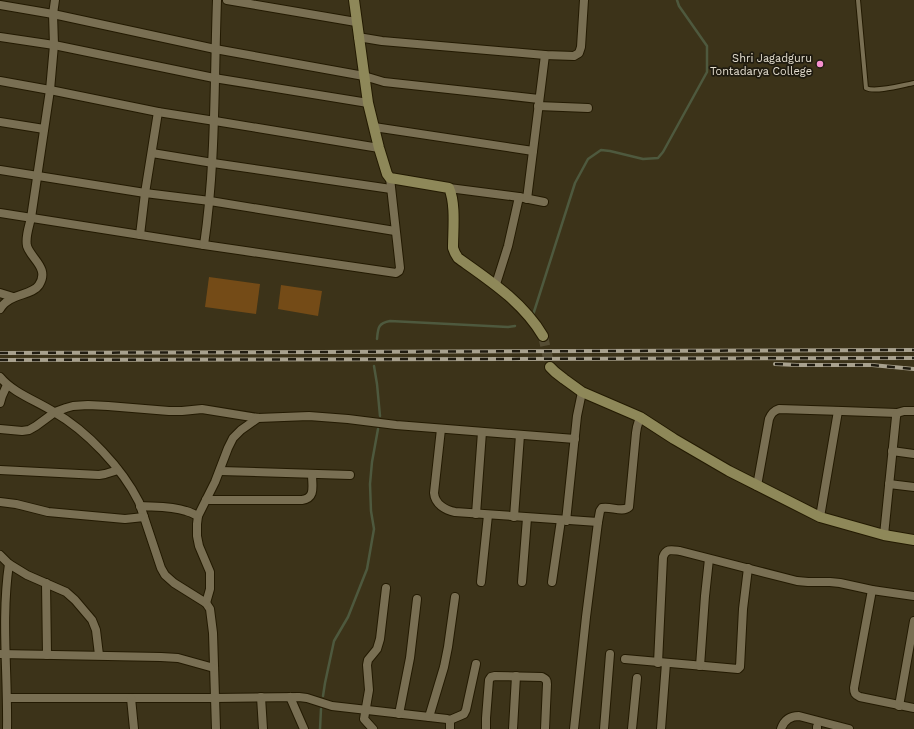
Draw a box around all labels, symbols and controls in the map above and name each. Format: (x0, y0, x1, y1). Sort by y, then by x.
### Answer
place label: Shri Jagadguru Tontadarya College (710, 52, 812, 78)
marker: Shri Jagadguru Tontadarya College (815, 59, 825, 69)

